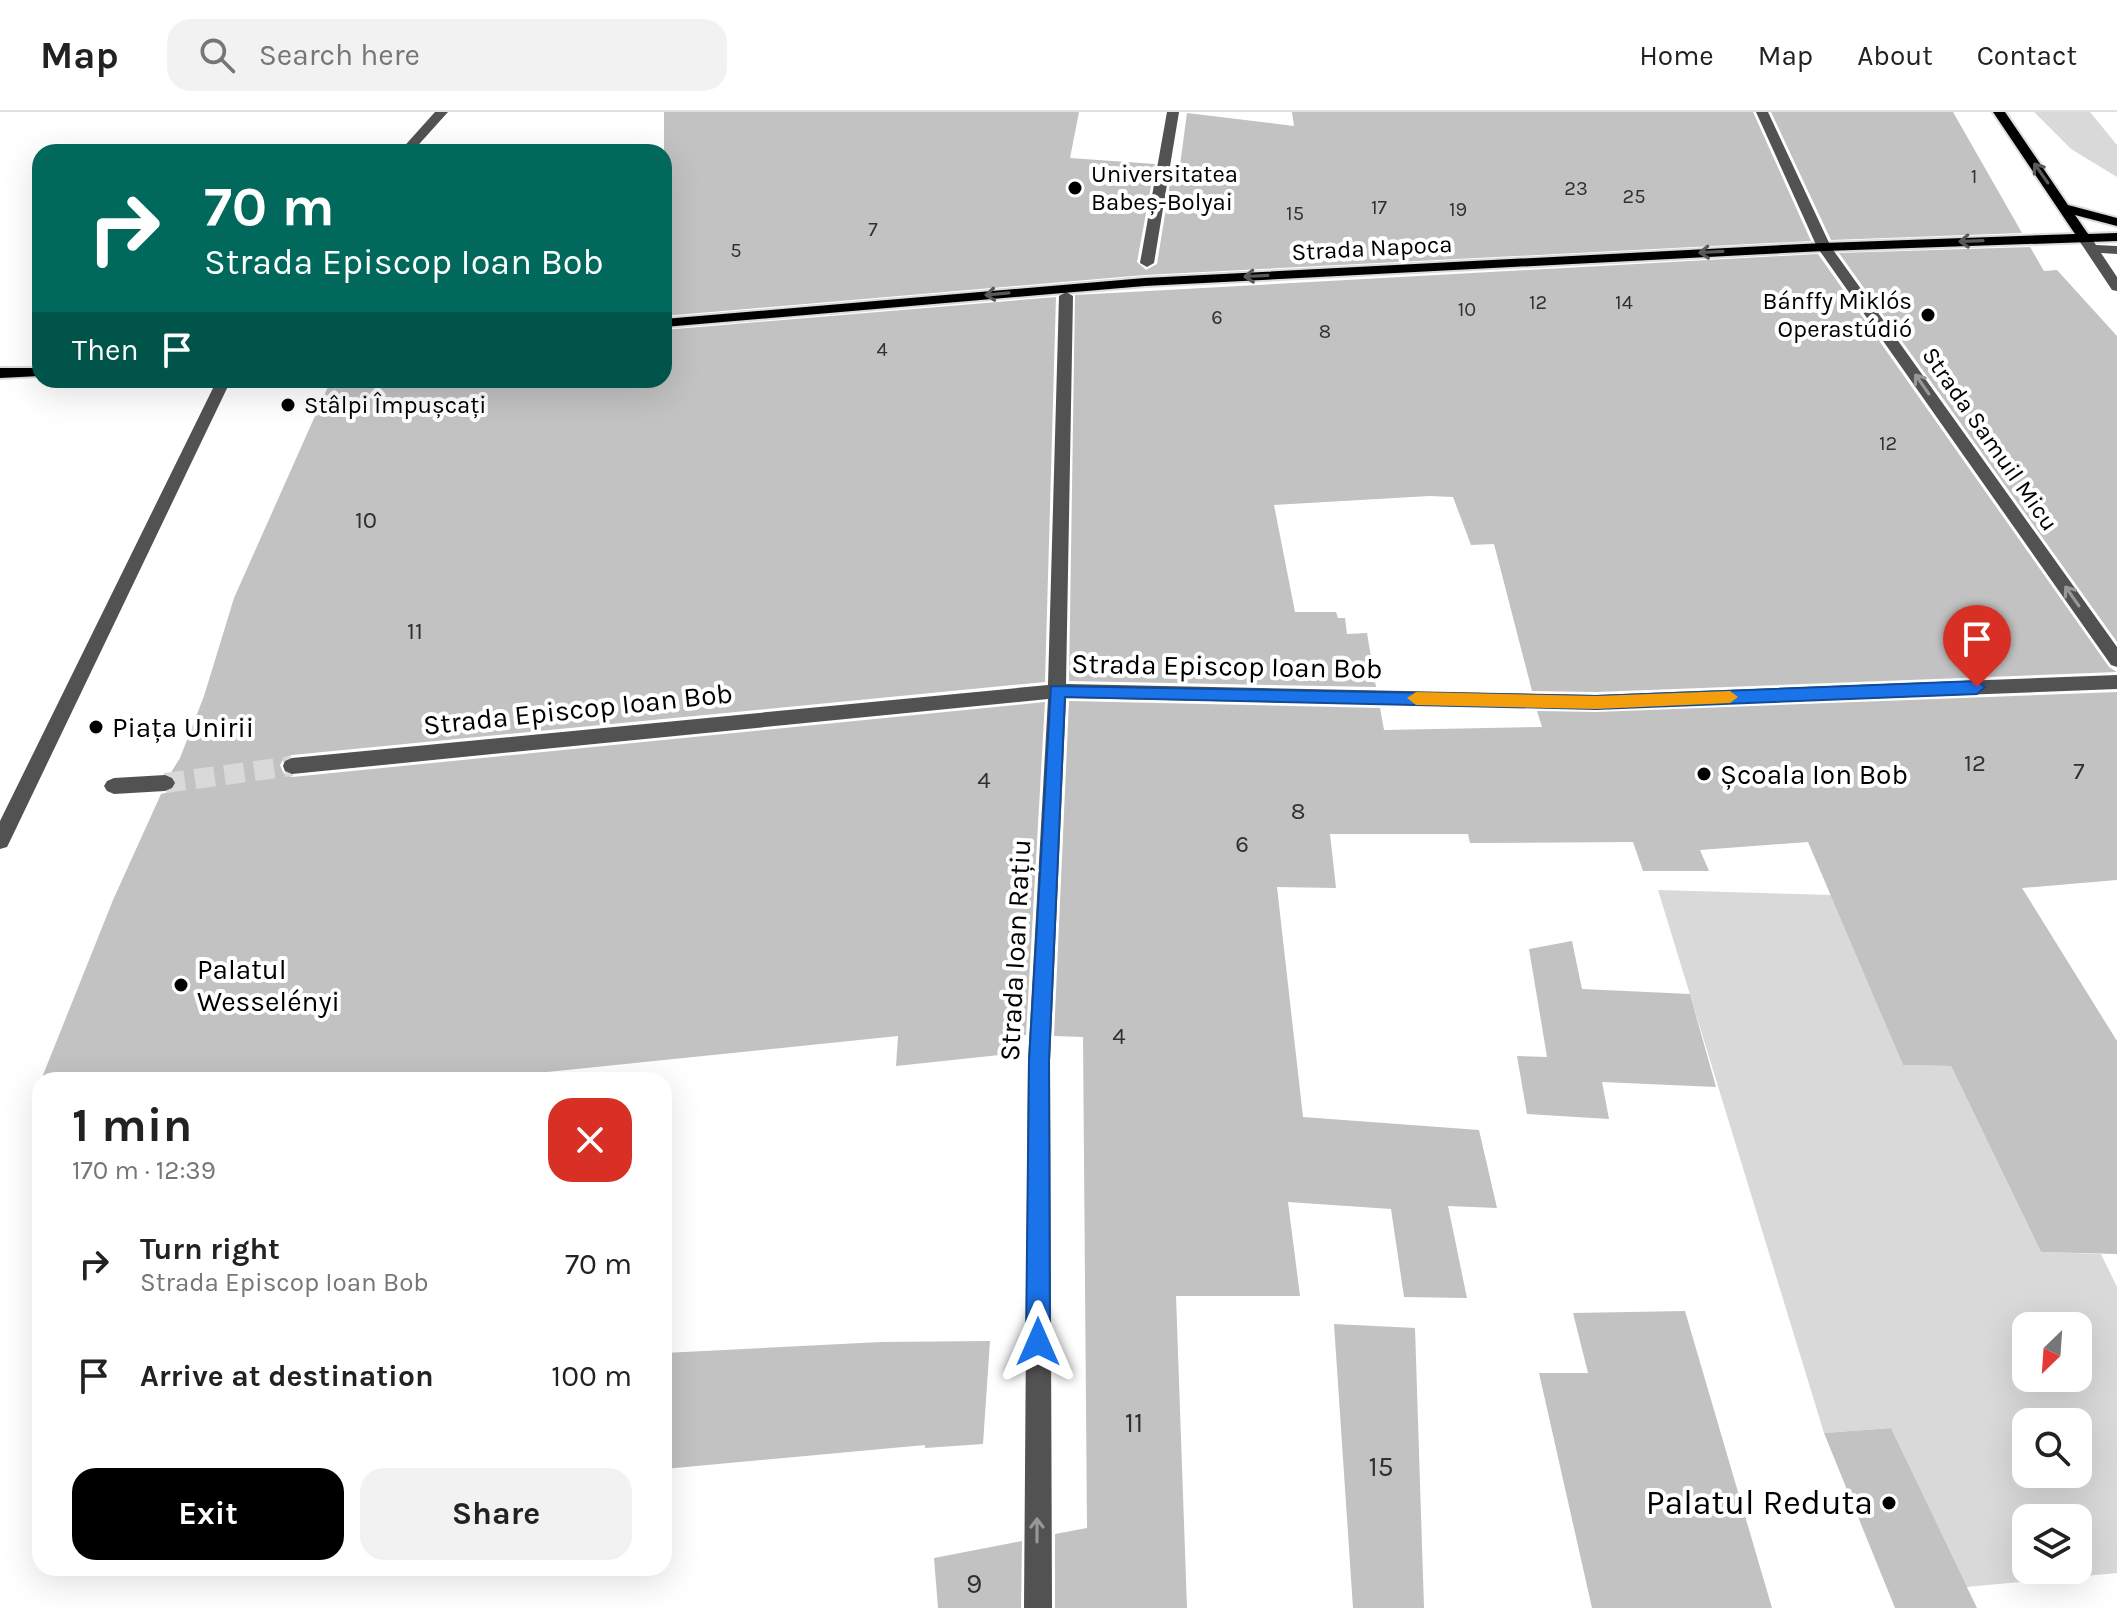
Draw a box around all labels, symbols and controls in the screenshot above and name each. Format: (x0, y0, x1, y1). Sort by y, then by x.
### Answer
search box (167, 19, 727, 91)
text: Map (40, 33, 119, 78)
icon: search (195, 33, 239, 77)
text: Search here (259, 37, 420, 73)
text: Home (1639, 39, 1714, 72)
text: Map (1758, 39, 1813, 72)
text: About (1857, 39, 1933, 72)
text: Contact (1977, 39, 2077, 72)
place label: Universitatea Babeș-Bolyai (1091, 160, 1238, 216)
one-way arrow (2033, 163, 2049, 185)
house number: 1 (1971, 165, 1977, 188)
text: 70 m (204, 174, 335, 239)
icon: right (72, 176, 176, 280)
house number: 23 (1564, 177, 1588, 200)
marker: Universitatea Babeș-Bolyai (1066, 179, 1084, 197)
house number: 25 (1623, 185, 1645, 208)
house number: 17 (1371, 196, 1388, 219)
house number: 19 (1449, 198, 1467, 221)
house number: 15 (1286, 202, 1304, 225)
house number: 7 (868, 218, 878, 241)
street label: Strada Napoca (1291, 230, 1453, 266)
one-way arrow (1958, 233, 1985, 248)
house number: 5 (730, 239, 742, 262)
text: Strada Episcop Ioan Bob (204, 241, 604, 283)
one-way arrow (1698, 245, 1725, 260)
one-way arrow (1243, 269, 1270, 284)
one-way arrow (984, 287, 1011, 302)
place label: Bánffy Miklós Operastúdió (1763, 287, 1912, 343)
house number: 12 (1529, 291, 1547, 314)
house number: 14 (1615, 291, 1633, 314)
house number: 10 (1458, 298, 1476, 321)
house number: 6 (1211, 306, 1223, 329)
marker: Bánffy Miklós Operastúdió (1919, 306, 1937, 324)
house number: 8 (1319, 320, 1331, 343)
icon: arrive (155, 328, 199, 372)
text: Then (72, 332, 139, 368)
house number: 4 (876, 338, 888, 361)
street label: Strada Samuil Micu (1916, 342, 2064, 536)
one-way arrow (1913, 374, 1930, 396)
place label: Stâlpi Împușcați (304, 391, 486, 419)
marker: Stâlpi Împușcați (279, 396, 297, 414)
house number: 12 (1879, 432, 1897, 455)
house number: 10 (355, 506, 377, 534)
one-way arrow (2064, 586, 2080, 608)
pin (1943, 605, 2011, 687)
house number: 11 (407, 617, 423, 645)
icon: arrive (1955, 617, 1999, 661)
street label: Strada Episcop Ioan Bob (1071, 647, 1383, 685)
street label: Strada Episcop Ioan Bob (422, 676, 734, 742)
place label: Piața Unirii (112, 711, 254, 744)
marker: Piața Unirii (87, 718, 105, 736)
house number: 12 (1964, 749, 1986, 777)
house number: 7 (2073, 757, 2085, 785)
place label: Școala Ion Bob (1720, 758, 1908, 791)
marker: Școala Ion Bob (1695, 765, 1713, 783)
house number: 4 (977, 766, 991, 794)
house number: 8 (1291, 797, 1305, 825)
house number: 6 (1235, 830, 1249, 858)
street label: Strada Ioan Rațiu (993, 838, 1037, 1062)
place label: Palatul Wesselényi (197, 953, 340, 1018)
marker: Palatul Wesselényi (172, 976, 190, 994)
house number: 4 (1112, 1022, 1126, 1050)
text: 1 min (72, 1097, 192, 1153)
button: close (548, 1098, 632, 1182)
text: 170 m · 12:39 (72, 1155, 216, 1186)
text: Turn right (140, 1231, 280, 1267)
icon: right (72, 1242, 116, 1286)
text: 70 m (565, 1246, 632, 1282)
text: Strada Episcop Ioan Bob (140, 1267, 429, 1298)
position arrow (996, 1300, 1080, 1384)
north arrow (2012, 1312, 2092, 1392)
map controls (2012, 1312, 2092, 1584)
icon: arrive (72, 1354, 116, 1398)
text: Arrive at destination (140, 1358, 434, 1394)
text: 100 m (551, 1358, 632, 1394)
house number: 11 (1125, 1406, 1143, 1439)
button: search (2012, 1408, 2092, 1488)
house number: 15 (1368, 1450, 1394, 1483)
button: Exit (72, 1468, 344, 1560)
button: Share (360, 1468, 632, 1560)
place label: Palatul Reduta (1646, 1483, 1873, 1523)
marker: Palatul Reduta (1880, 1494, 1898, 1512)
button: layers (2012, 1504, 2092, 1584)
one-way arrow (1029, 1517, 1045, 1544)
house number: 9 (966, 1567, 982, 1600)

